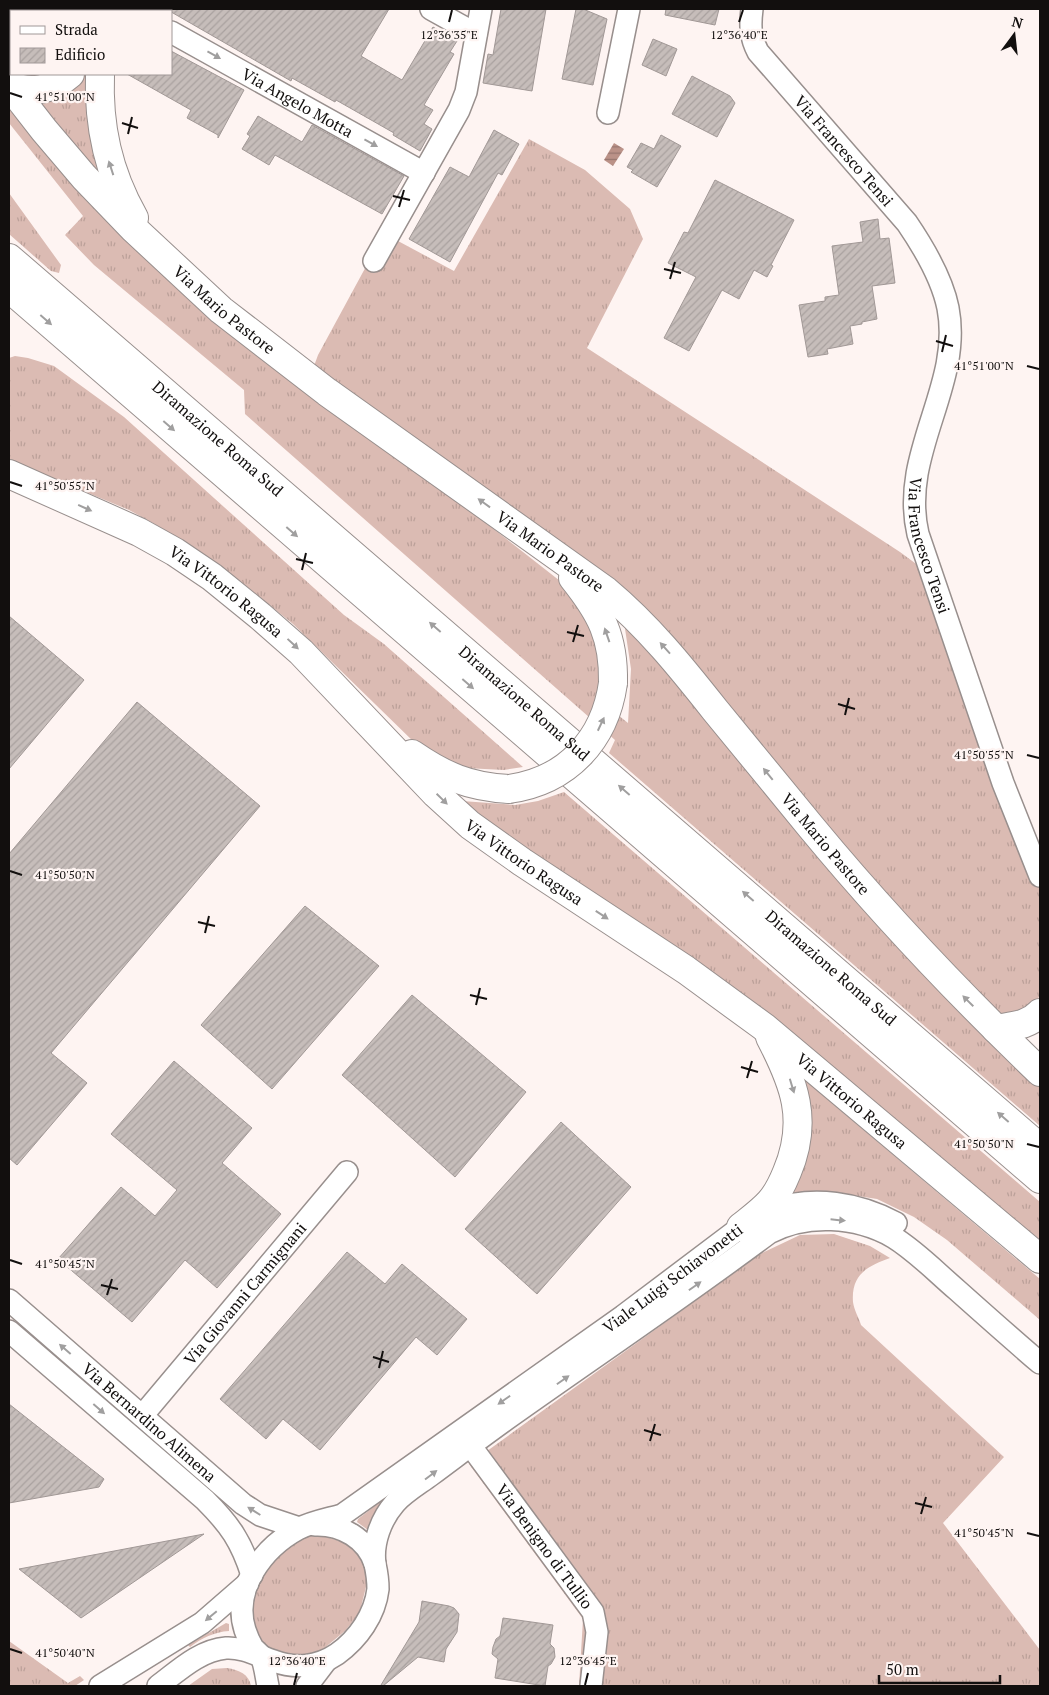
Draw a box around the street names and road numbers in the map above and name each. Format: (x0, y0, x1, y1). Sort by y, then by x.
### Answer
street label: Via Angelo Motta (238, 63, 357, 143)
street label: Via Francesco Tensi (789, 90, 899, 211)
street label: Via Mario Pastore (169, 260, 280, 359)
street label: Diramazione Roma Sud (148, 376, 288, 501)
street label: Via Francesco Tensi (903, 476, 955, 617)
street label: Via Mario Pastore (492, 505, 608, 597)
street label: Via Vittorio Ragusa (165, 540, 288, 642)
street label: Diramazione Roma Sud (454, 640, 595, 766)
street label: Via Mario Pastore (776, 788, 875, 900)
street label: Via Vittorio Ragusa (461, 814, 587, 910)
street label: Diramazione Roma Sud (761, 905, 901, 1030)
street label: Via Vittorio Ragusa (792, 1048, 912, 1154)
street label: Via Giovanni Carmignani (179, 1217, 311, 1369)
street label: Viale Luigi Schiavonetti (598, 1218, 747, 1338)
street label: Via Bernardino Alimena (77, 1358, 221, 1487)
street label: Via Benigno di Tullio (491, 1479, 598, 1614)

